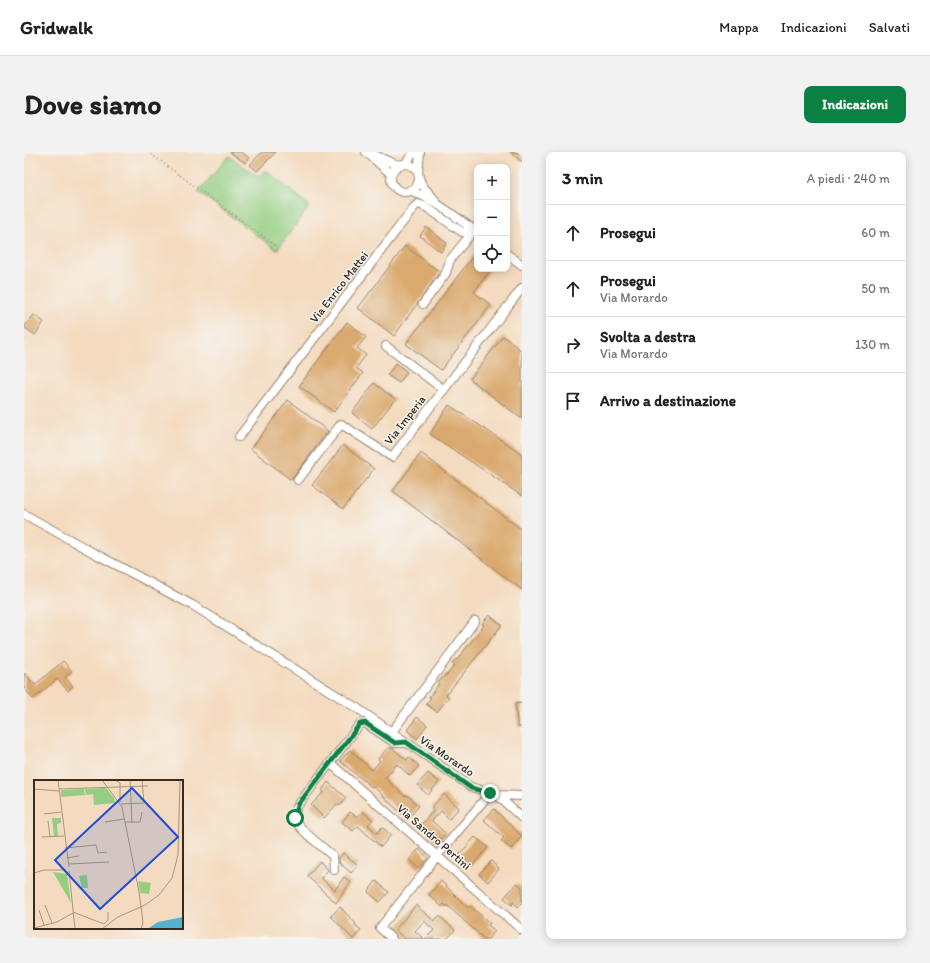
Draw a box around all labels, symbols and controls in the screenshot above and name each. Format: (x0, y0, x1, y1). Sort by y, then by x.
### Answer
text: Gridwalk (20, 16, 93, 39)
text: Mappa (719, 19, 759, 36)
text: Indicazioni (781, 19, 847, 36)
text: Salvati (869, 19, 910, 36)
button: Indicazioni (804, 86, 906, 123)
text: Dove siamo (24, 87, 161, 121)
map controls (474, 164, 510, 272)
button: + (474, 164, 510, 200)
text: 3 min (562, 168, 603, 188)
text: A piedi · 240 m (807, 171, 890, 186)
button: − (474, 200, 510, 236)
icon: ahead (562, 222, 584, 244)
text: Prosegui (600, 224, 656, 242)
text: 60 m (861, 225, 890, 240)
button: locate (474, 236, 510, 272)
street label: Via Enrico Mattei (307, 248, 371, 326)
text: Prosegui (600, 272, 656, 290)
icon: ahead (562, 278, 584, 300)
text: 50 m (861, 281, 890, 296)
text: Via Morardo (600, 290, 668, 305)
text: Svolta a destra (600, 328, 696, 346)
icon: right (562, 334, 584, 356)
text: 130 m (855, 337, 890, 352)
text: Via Morardo (600, 346, 668, 361)
icon: arrive (562, 390, 584, 412)
street label: Via Imperia (381, 392, 429, 447)
text: Arrivo a destinazione (600, 392, 736, 410)
street label: Via Morardo (417, 733, 477, 779)
inset map (34, 780, 183, 929)
route end (481, 784, 499, 802)
street label: Via Sandro Pertini (394, 801, 474, 873)
route start (286, 809, 304, 827)

